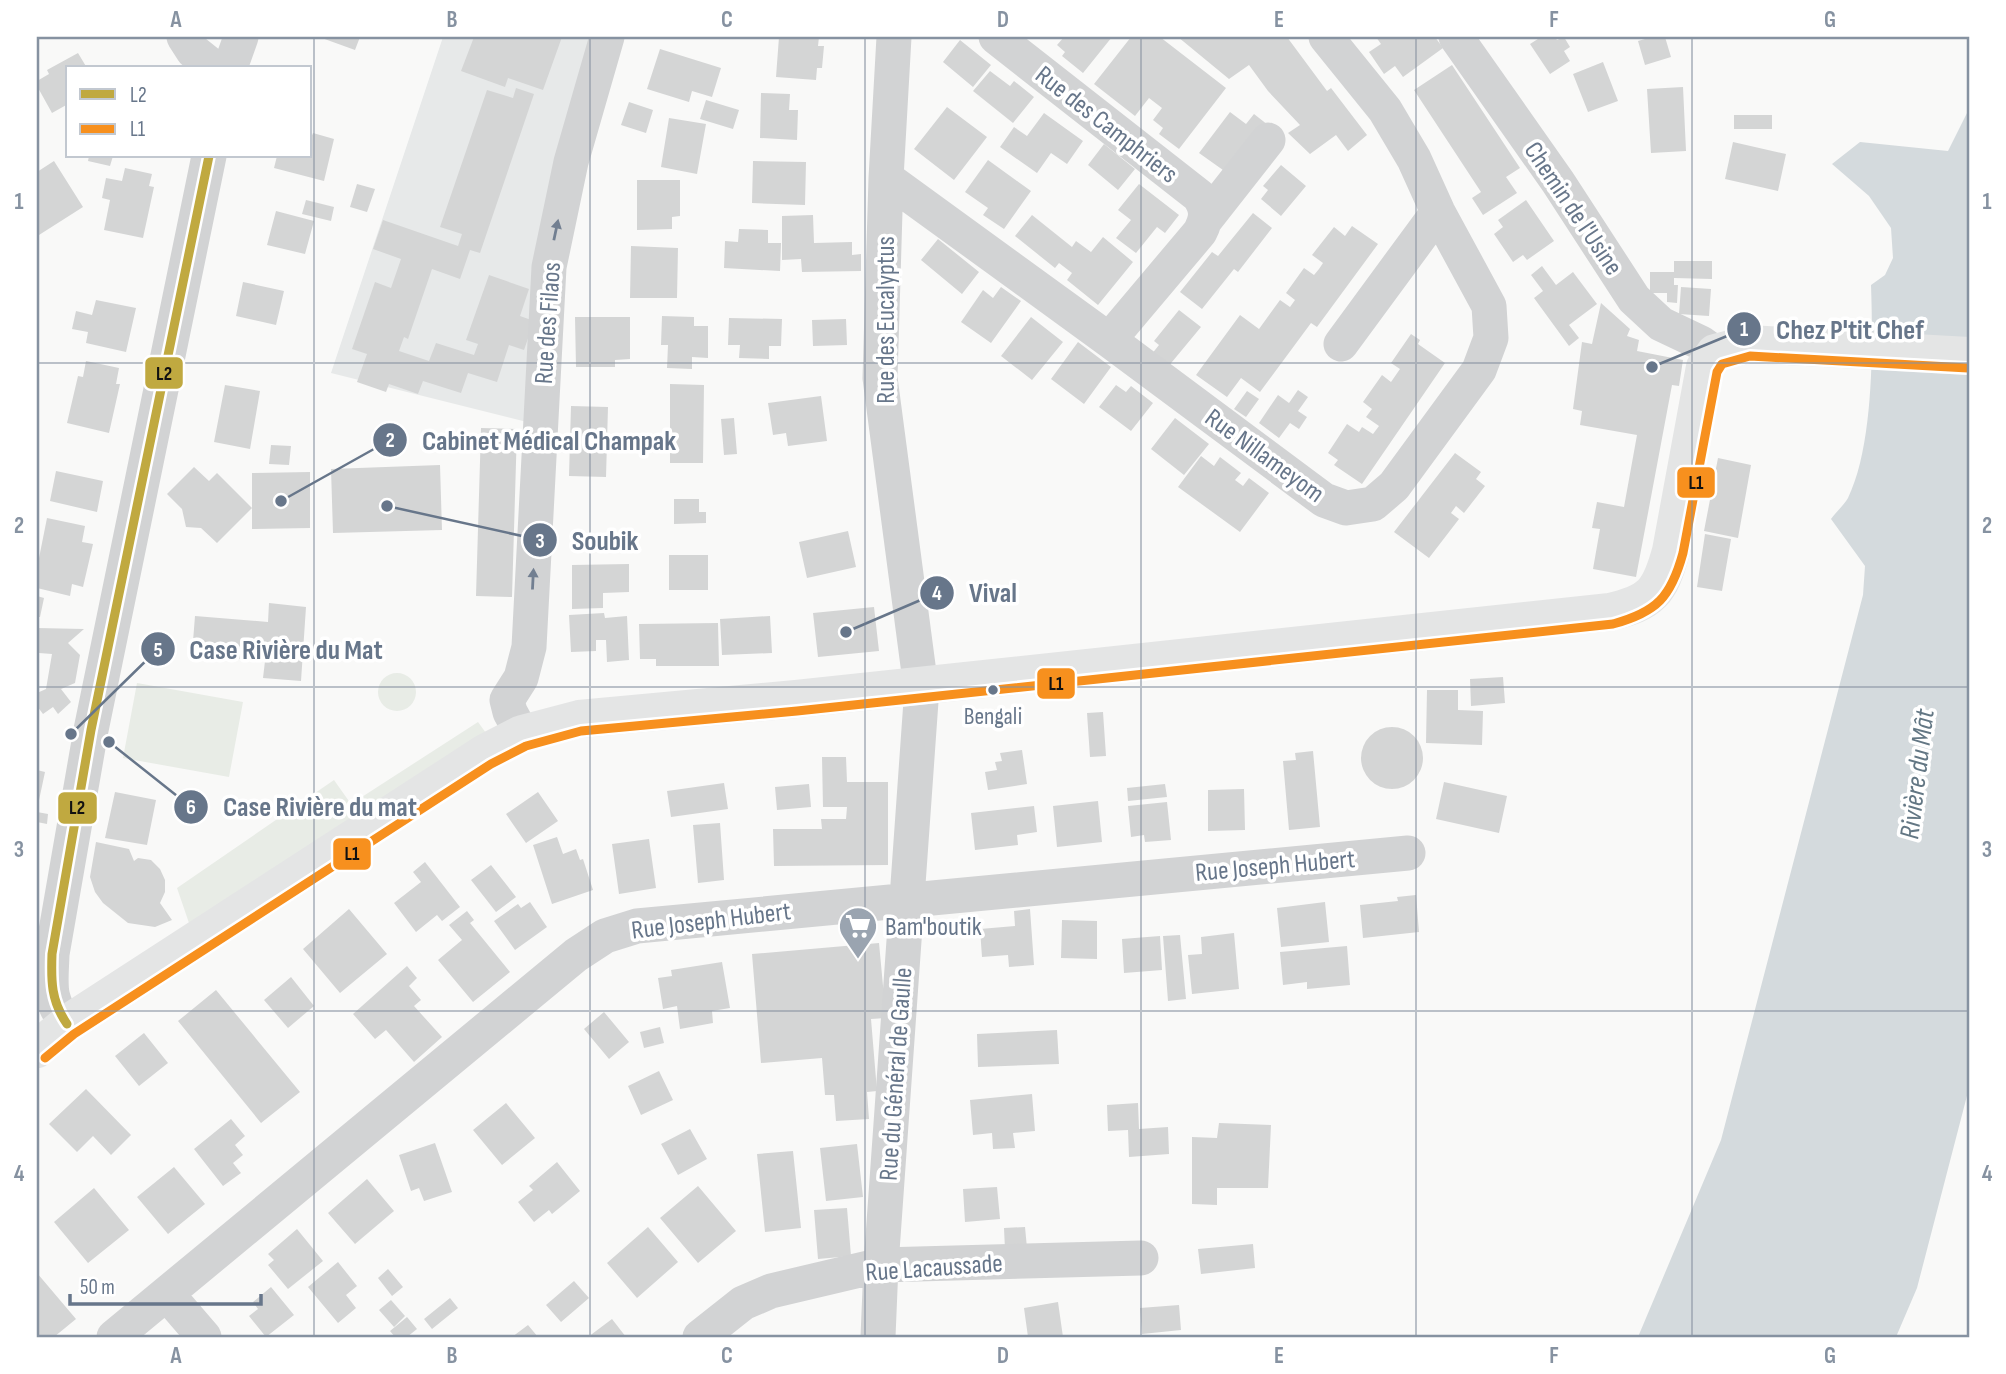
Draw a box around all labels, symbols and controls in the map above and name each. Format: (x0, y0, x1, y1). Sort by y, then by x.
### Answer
text: A (170, 6, 183, 34)
text: B (447, 6, 458, 34)
text: C (721, 6, 733, 34)
text: D (997, 6, 1009, 34)
text: E (1274, 6, 1284, 34)
text: F (1549, 6, 1559, 34)
text: G (1824, 6, 1836, 34)
street label: Rue des Camphriers (1029, 60, 1183, 190)
legend (66, 66, 312, 158)
text: L2 (130, 83, 147, 108)
text: L1 (130, 117, 146, 142)
street label: Chemin de l'Usine (1517, 136, 1629, 281)
text: 1 (14, 188, 24, 216)
text: 1 (1982, 188, 1992, 216)
one-way arrow (551, 219, 562, 241)
street label: Rue des Eucalyptus (871, 236, 902, 404)
street label: Rue des Filaos (529, 261, 568, 385)
callout: Chez P'tit Chef (1727, 305, 1938, 354)
text: Chez P'tit Chef (1776, 314, 1924, 347)
text: 1 (1740, 317, 1748, 342)
line badge: L2 (144, 356, 184, 390)
text: L2 (156, 363, 172, 386)
street label: Rue Nillameyom (1199, 403, 1330, 510)
callout: Cabinet Médical Champak (373, 416, 690, 465)
text: Cabinet Médical Champak (422, 425, 676, 458)
text: 2 (385, 428, 395, 453)
line badge: L1 (1676, 466, 1716, 499)
text: L1 (1689, 472, 1704, 495)
text: 2 (14, 512, 24, 540)
text: 2 (1982, 512, 1992, 540)
callout: Soubik (523, 516, 652, 565)
text: Soubik (572, 525, 639, 558)
text: 3 (535, 529, 545, 554)
one-way arrow (527, 568, 538, 590)
callout: Vival (920, 568, 1031, 617)
text: Vival (969, 577, 1017, 610)
text: 4 (932, 581, 942, 606)
callout: Case Rivière du Mat (140, 625, 396, 674)
text: Case Rivière du Mat (189, 634, 383, 667)
text: 5 (153, 638, 163, 663)
line badge: L1 (1036, 667, 1076, 700)
text: L1 (1049, 673, 1064, 696)
marker: Bengali (986, 683, 1000, 697)
place label: Bengali (964, 702, 1022, 731)
water label: Rivière du Mât (1893, 707, 1942, 841)
callout: Case Rivière du mat (173, 782, 431, 831)
line badge: L2 (57, 791, 98, 825)
text: Case Rivière du mat (223, 791, 417, 824)
text: 6 (186, 795, 196, 820)
text: L2 (69, 797, 85, 820)
text: 3 (14, 836, 24, 864)
text: 3 (1982, 836, 1992, 864)
line badge: L1 (332, 837, 372, 871)
text: L1 (345, 843, 360, 866)
street label: Rue Joseph Hubert (1194, 844, 1356, 889)
street label: Rue Joseph Hubert (630, 896, 793, 947)
supermarket icon: Bam'boutik (837, 905, 879, 960)
place label: Bam'boutik (885, 912, 982, 943)
street label: Rue du Général de Gaulle (874, 966, 919, 1182)
text: 4 (14, 1160, 25, 1188)
text: 4 (1982, 1160, 1993, 1188)
street label: Rue Lacaussade (864, 1248, 1004, 1289)
scale bar (70, 1262, 261, 1306)
text: 50 m (80, 1275, 115, 1300)
text: A (170, 1342, 183, 1370)
text: B (447, 1342, 458, 1370)
text: C (721, 1342, 733, 1370)
text: D (997, 1342, 1009, 1370)
text: E (1274, 1342, 1284, 1370)
text: F (1549, 1342, 1559, 1370)
text: G (1824, 1342, 1836, 1370)

